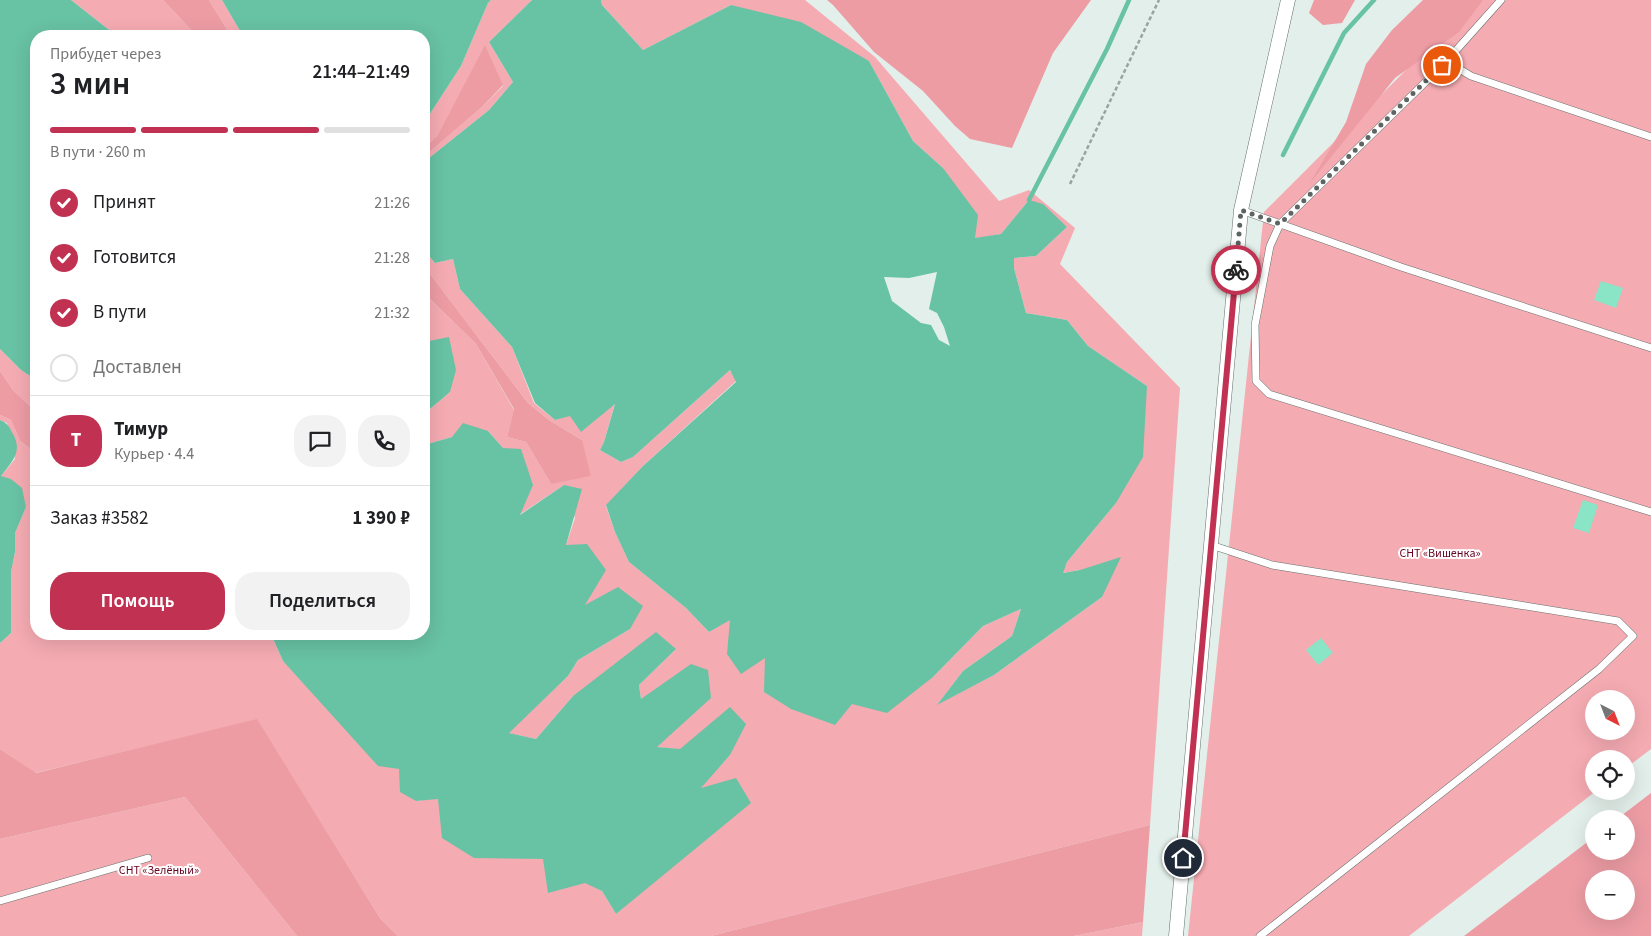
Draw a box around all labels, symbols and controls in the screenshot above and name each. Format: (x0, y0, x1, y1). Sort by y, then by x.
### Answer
text: Прибудет через (50, 43, 161, 65)
pin (1421, 44, 1463, 86)
icon: bag (1428, 51, 1456, 79)
text: 21:44–21:49 (312, 59, 410, 86)
text: 3 мин (50, 61, 130, 107)
text: В пути · 260 m (50, 141, 146, 163)
icon: check (50, 189, 78, 217)
text: Принят (93, 189, 156, 216)
text: 21:26 (374, 192, 410, 214)
icon: check (50, 244, 78, 272)
text: Готовится (93, 244, 176, 271)
courier (1211, 245, 1261, 295)
text: 21:28 (374, 247, 410, 269)
icon: bike (1222, 256, 1250, 284)
icon: check (50, 299, 78, 327)
text: В пути (93, 299, 147, 326)
text: 21:32 (374, 302, 410, 324)
text: Доставлен (93, 354, 182, 381)
button: chat (294, 415, 346, 467)
button: phone (358, 415, 410, 467)
text: Тимур (114, 416, 168, 443)
text: Т (71, 427, 81, 454)
text: Курьер · 4.4 (114, 443, 194, 465)
text: Заказ #3582 (50, 505, 149, 532)
text: 1 390 ₽ (352, 505, 410, 532)
park label: СНТ «Вишенка» (1399, 545, 1481, 562)
button: Помощь (50, 572, 225, 630)
button: Поделиться (235, 572, 410, 630)
north arrow (1585, 690, 1635, 740)
map controls (1585, 690, 1635, 920)
button: locate (1585, 750, 1635, 800)
button: + (1585, 810, 1635, 860)
pin (1162, 837, 1204, 879)
icon: home (1169, 844, 1197, 872)
park label: СНТ «Зелёный» (119, 862, 199, 879)
button: − (1585, 870, 1635, 920)

